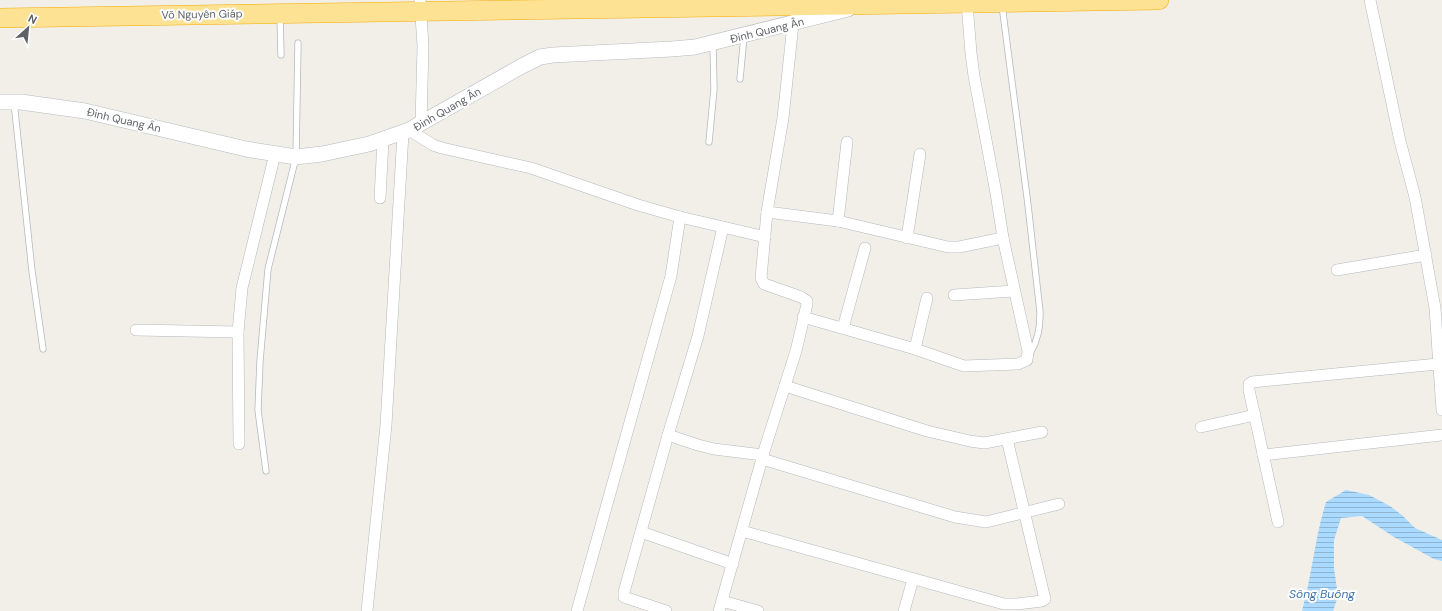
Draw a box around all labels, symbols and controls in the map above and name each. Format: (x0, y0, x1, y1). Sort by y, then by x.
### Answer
street label: Võ Nguyên Giáp (161, 6, 243, 22)
north arrow (8, 8, 48, 48)
text: N (26, 11, 39, 27)
street label: Đinh Quang Ân (729, 14, 805, 46)
street label: Đinh Quang Ân (411, 84, 483, 134)
street label: Đinh Quang Ân (85, 105, 163, 135)
water label: Sông Buông (1289, 586, 1355, 602)

